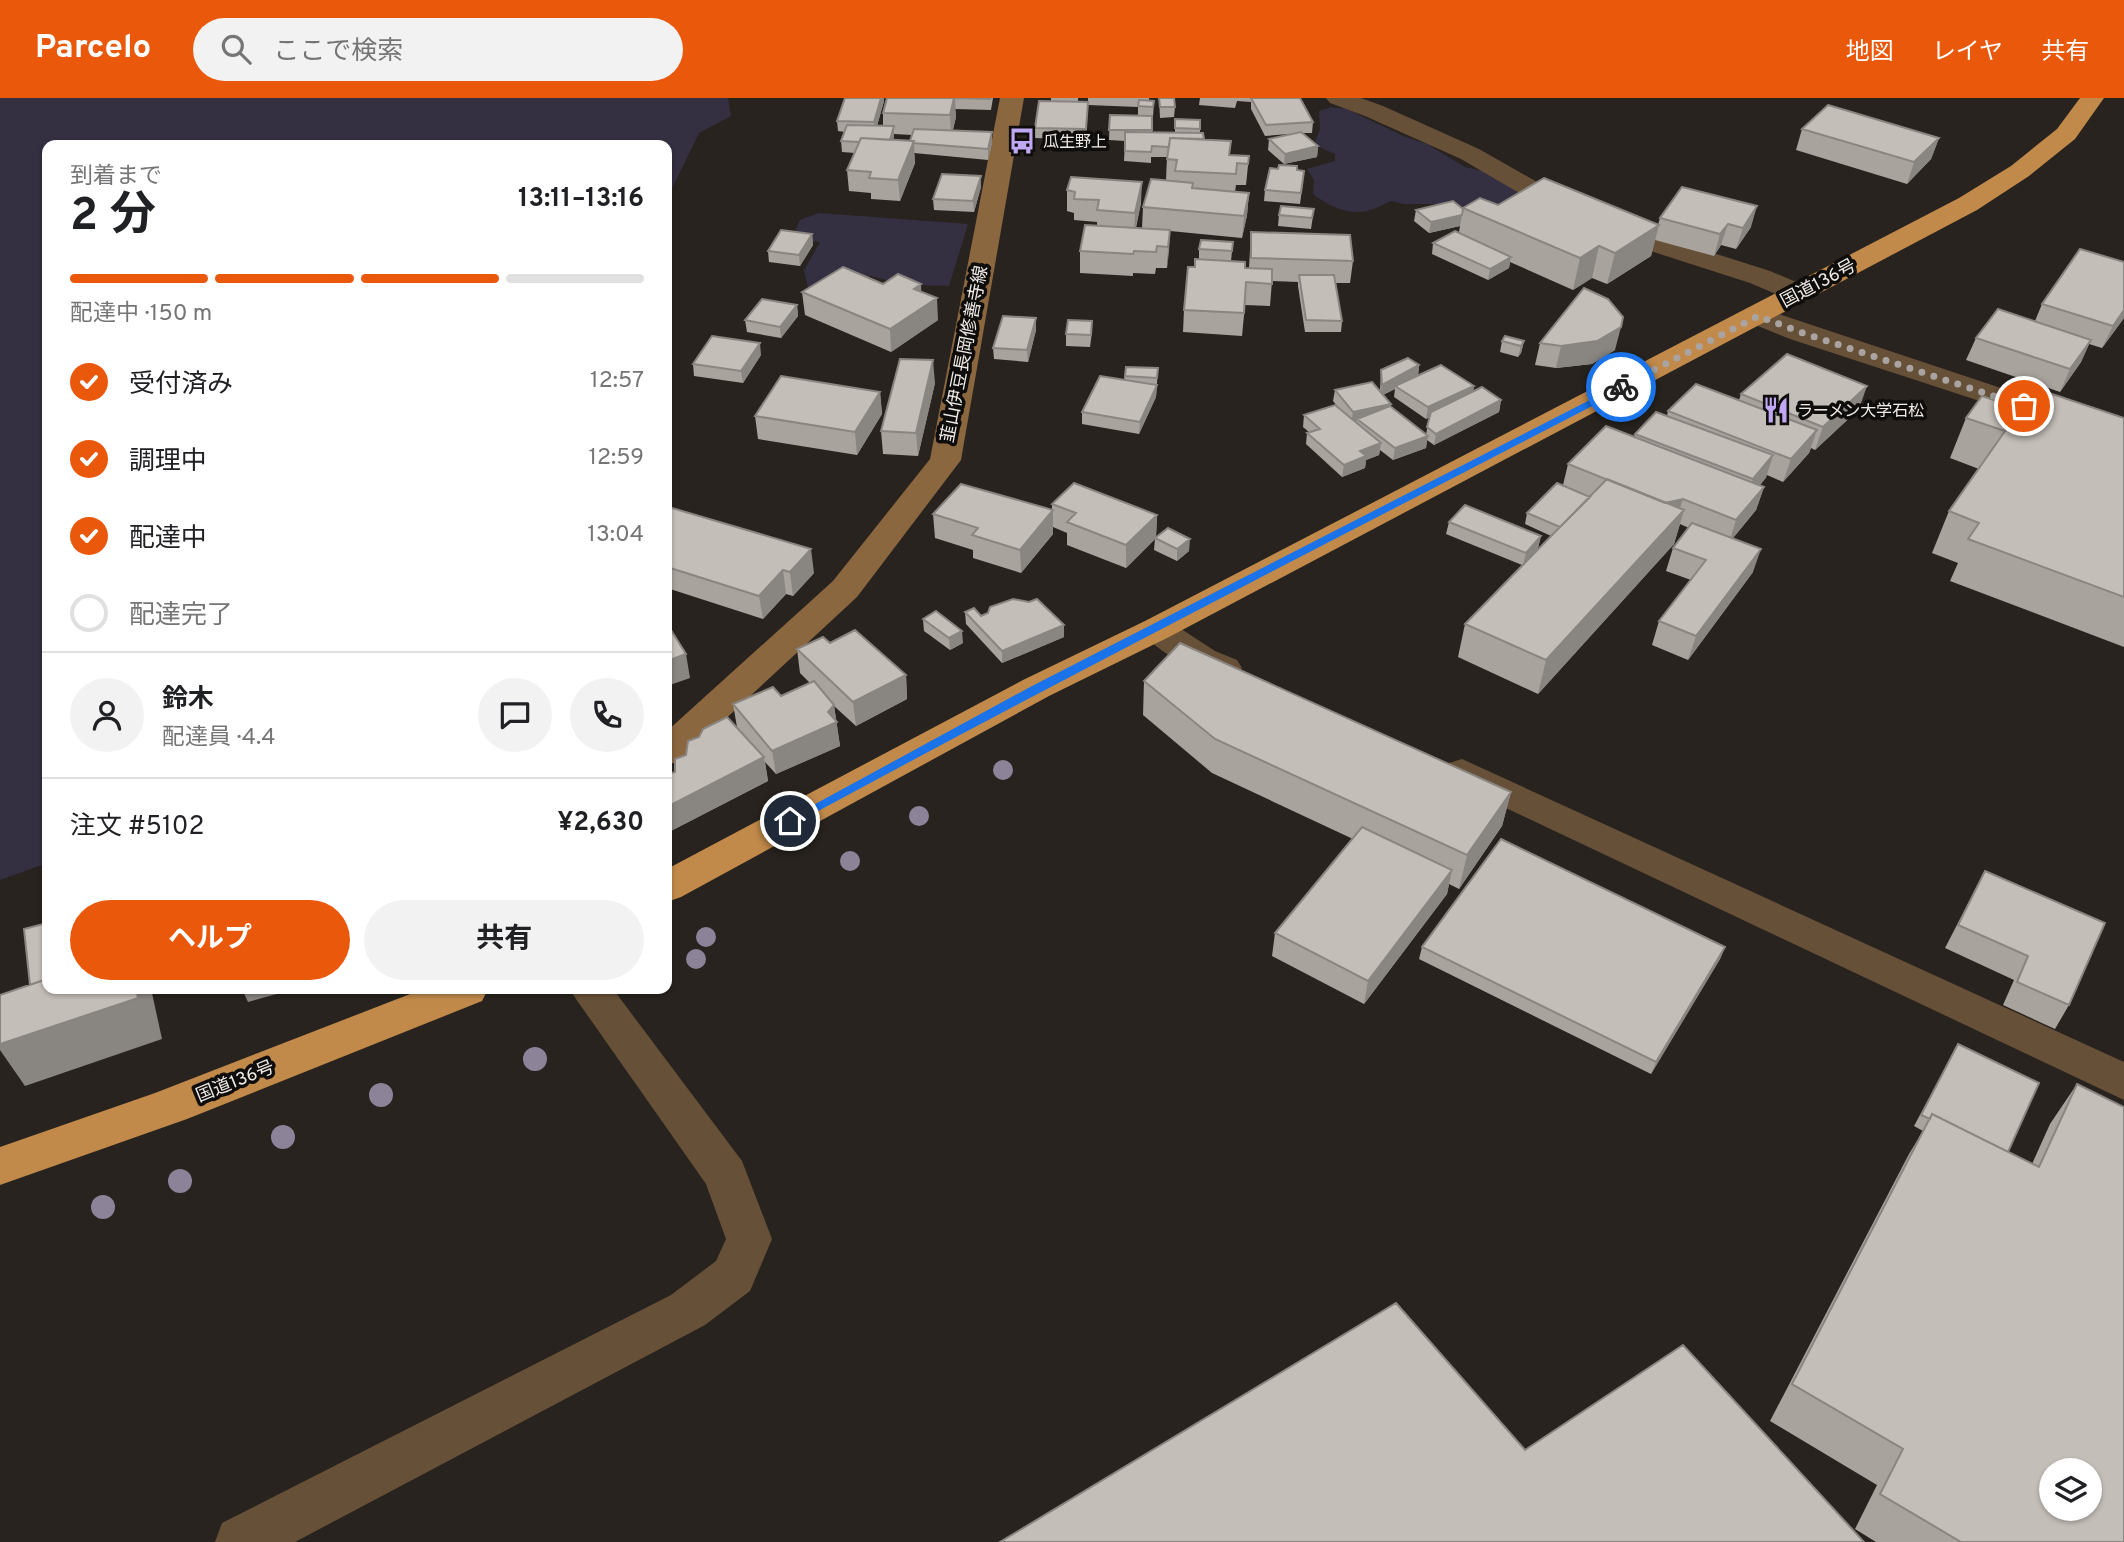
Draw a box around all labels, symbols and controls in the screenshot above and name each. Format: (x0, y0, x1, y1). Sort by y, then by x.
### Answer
search box (193, 18, 683, 81)
text: Parcelo (35, 28, 151, 70)
icon: search (217, 30, 255, 68)
text: ここで検索 (273, 36, 403, 69)
text: 地図 (1846, 38, 1894, 68)
text: レイヤ (1932, 38, 2003, 68)
text: 共有 (2041, 38, 2089, 68)
bus stop icon: 瓜生野上 (1007, 126, 1037, 156)
place label: 瓜生野上 (1043, 133, 1107, 153)
text: 到着まで (70, 163, 162, 192)
text: 13:11–13:16 (518, 183, 644, 216)
text: 2 分 (70, 188, 156, 247)
street label: 国道136号 (1777, 255, 1860, 314)
street label: 韮山伊豆長岡修善寺線 (937, 264, 994, 445)
text: 配達中 · 150 m (70, 300, 212, 329)
courier (1586, 352, 1656, 422)
icon: check (70, 363, 108, 401)
text: 12:57 (590, 367, 644, 396)
icon: bike (1602, 368, 1640, 406)
text: 受付済み (129, 369, 233, 402)
pin (1994, 376, 2054, 436)
icon: bag (2005, 387, 2043, 425)
restaurant icon: ラーメン大学石松 (1761, 395, 1791, 425)
place label: ラーメン大学石松 (1797, 402, 1924, 422)
icon: check (70, 440, 108, 478)
text: 12:59 (588, 444, 644, 473)
text: 調理中 (129, 446, 207, 479)
icon: check (70, 517, 108, 555)
text: 13:04 (587, 521, 644, 550)
text: 配達中 (129, 523, 207, 556)
text: 配達完了 (129, 600, 233, 633)
button: person (70, 678, 144, 752)
button: chat (478, 678, 552, 752)
button: phone (570, 678, 644, 752)
text: 鈴木 (162, 684, 214, 717)
text: 配達員 · 4.4 (162, 724, 276, 753)
pin (760, 791, 820, 851)
icon: home (771, 802, 809, 840)
text: ¥2,630 (558, 807, 644, 840)
text: 注文 #5102 (70, 811, 204, 844)
button: ヘルプ (70, 900, 350, 980)
button: 共有 (364, 900, 644, 980)
street label: 国道136号 (193, 1056, 278, 1108)
map controls (2039, 1458, 2102, 1521)
button: layers (2039, 1458, 2102, 1521)

